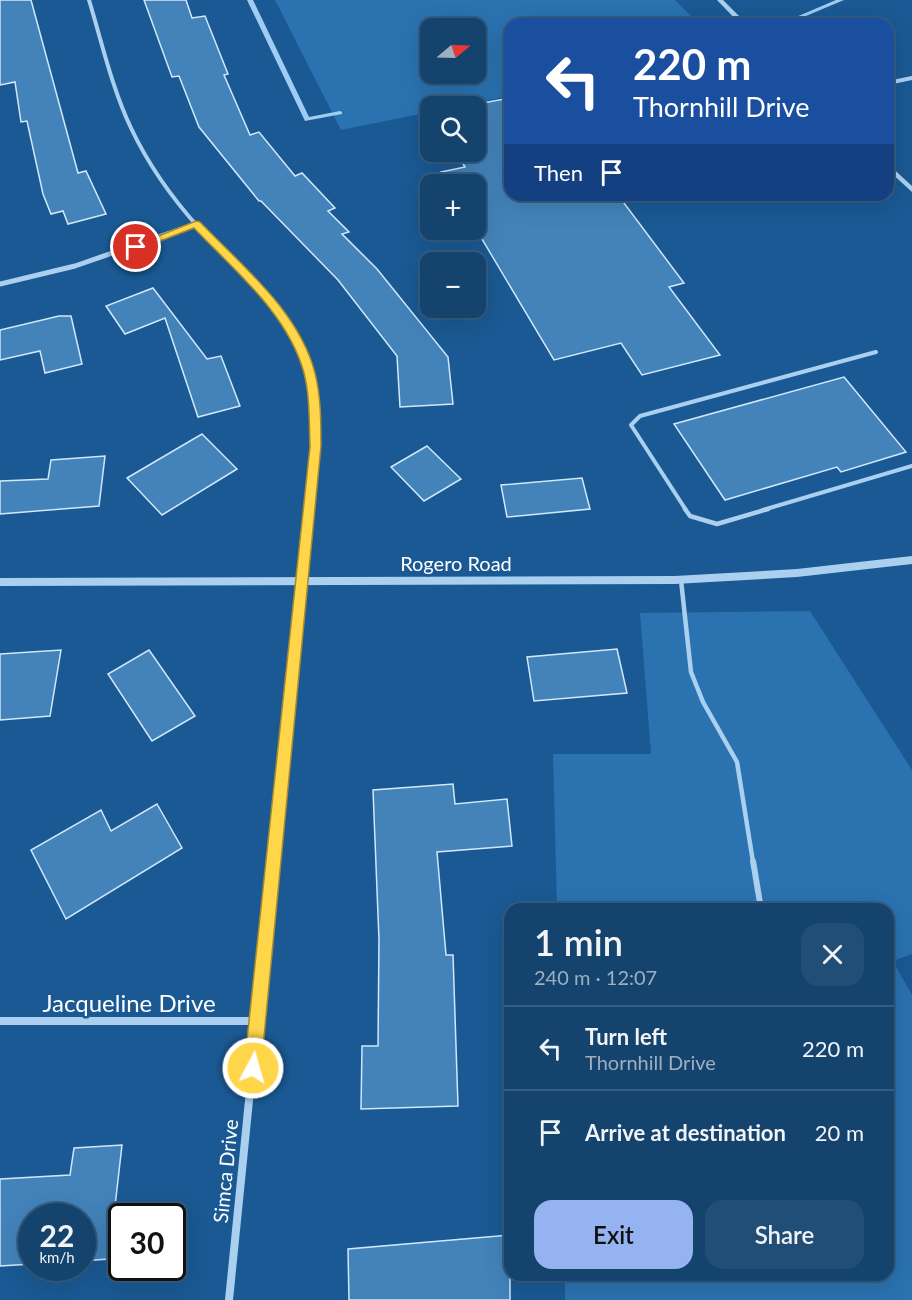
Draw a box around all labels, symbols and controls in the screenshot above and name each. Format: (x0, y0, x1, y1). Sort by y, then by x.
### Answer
north arrow (420, 18, 486, 84)
map controls (420, 18, 486, 318)
text: 220 m (633, 39, 751, 89)
icon: left (534, 42, 612, 120)
text: Thornhill Drive (633, 90, 810, 123)
button: search (420, 96, 486, 162)
icon: arrive (595, 156, 628, 189)
text: Then (534, 159, 583, 186)
button: + (420, 174, 486, 240)
pin (110, 221, 161, 272)
icon: arrive (119, 230, 152, 263)
button: − (420, 252, 486, 318)
street label: Rogero Road (400, 551, 512, 575)
text: 1 min (534, 920, 623, 964)
button: close (801, 923, 864, 986)
text: 240 m · 12:07 (534, 965, 657, 989)
street label: Jacqueline Drive (42, 988, 216, 1017)
text: Turn left (585, 1023, 667, 1050)
icon: left (534, 1032, 567, 1065)
text: 220 m (802, 1035, 864, 1062)
position arrow (221, 1036, 285, 1100)
text: Thornhill Drive (585, 1050, 716, 1074)
icon: arrive (534, 1116, 567, 1149)
street label: Simca Drive (208, 1118, 242, 1224)
text: Arrive at destination (585, 1119, 786, 1146)
text: 20 m (815, 1119, 864, 1146)
button: Exit (534, 1200, 693, 1269)
button: Share (705, 1200, 864, 1269)
speed limit sign: 30 (108, 1203, 186, 1281)
text: 22 (40, 1217, 74, 1253)
text: km/h (39, 1248, 75, 1266)

